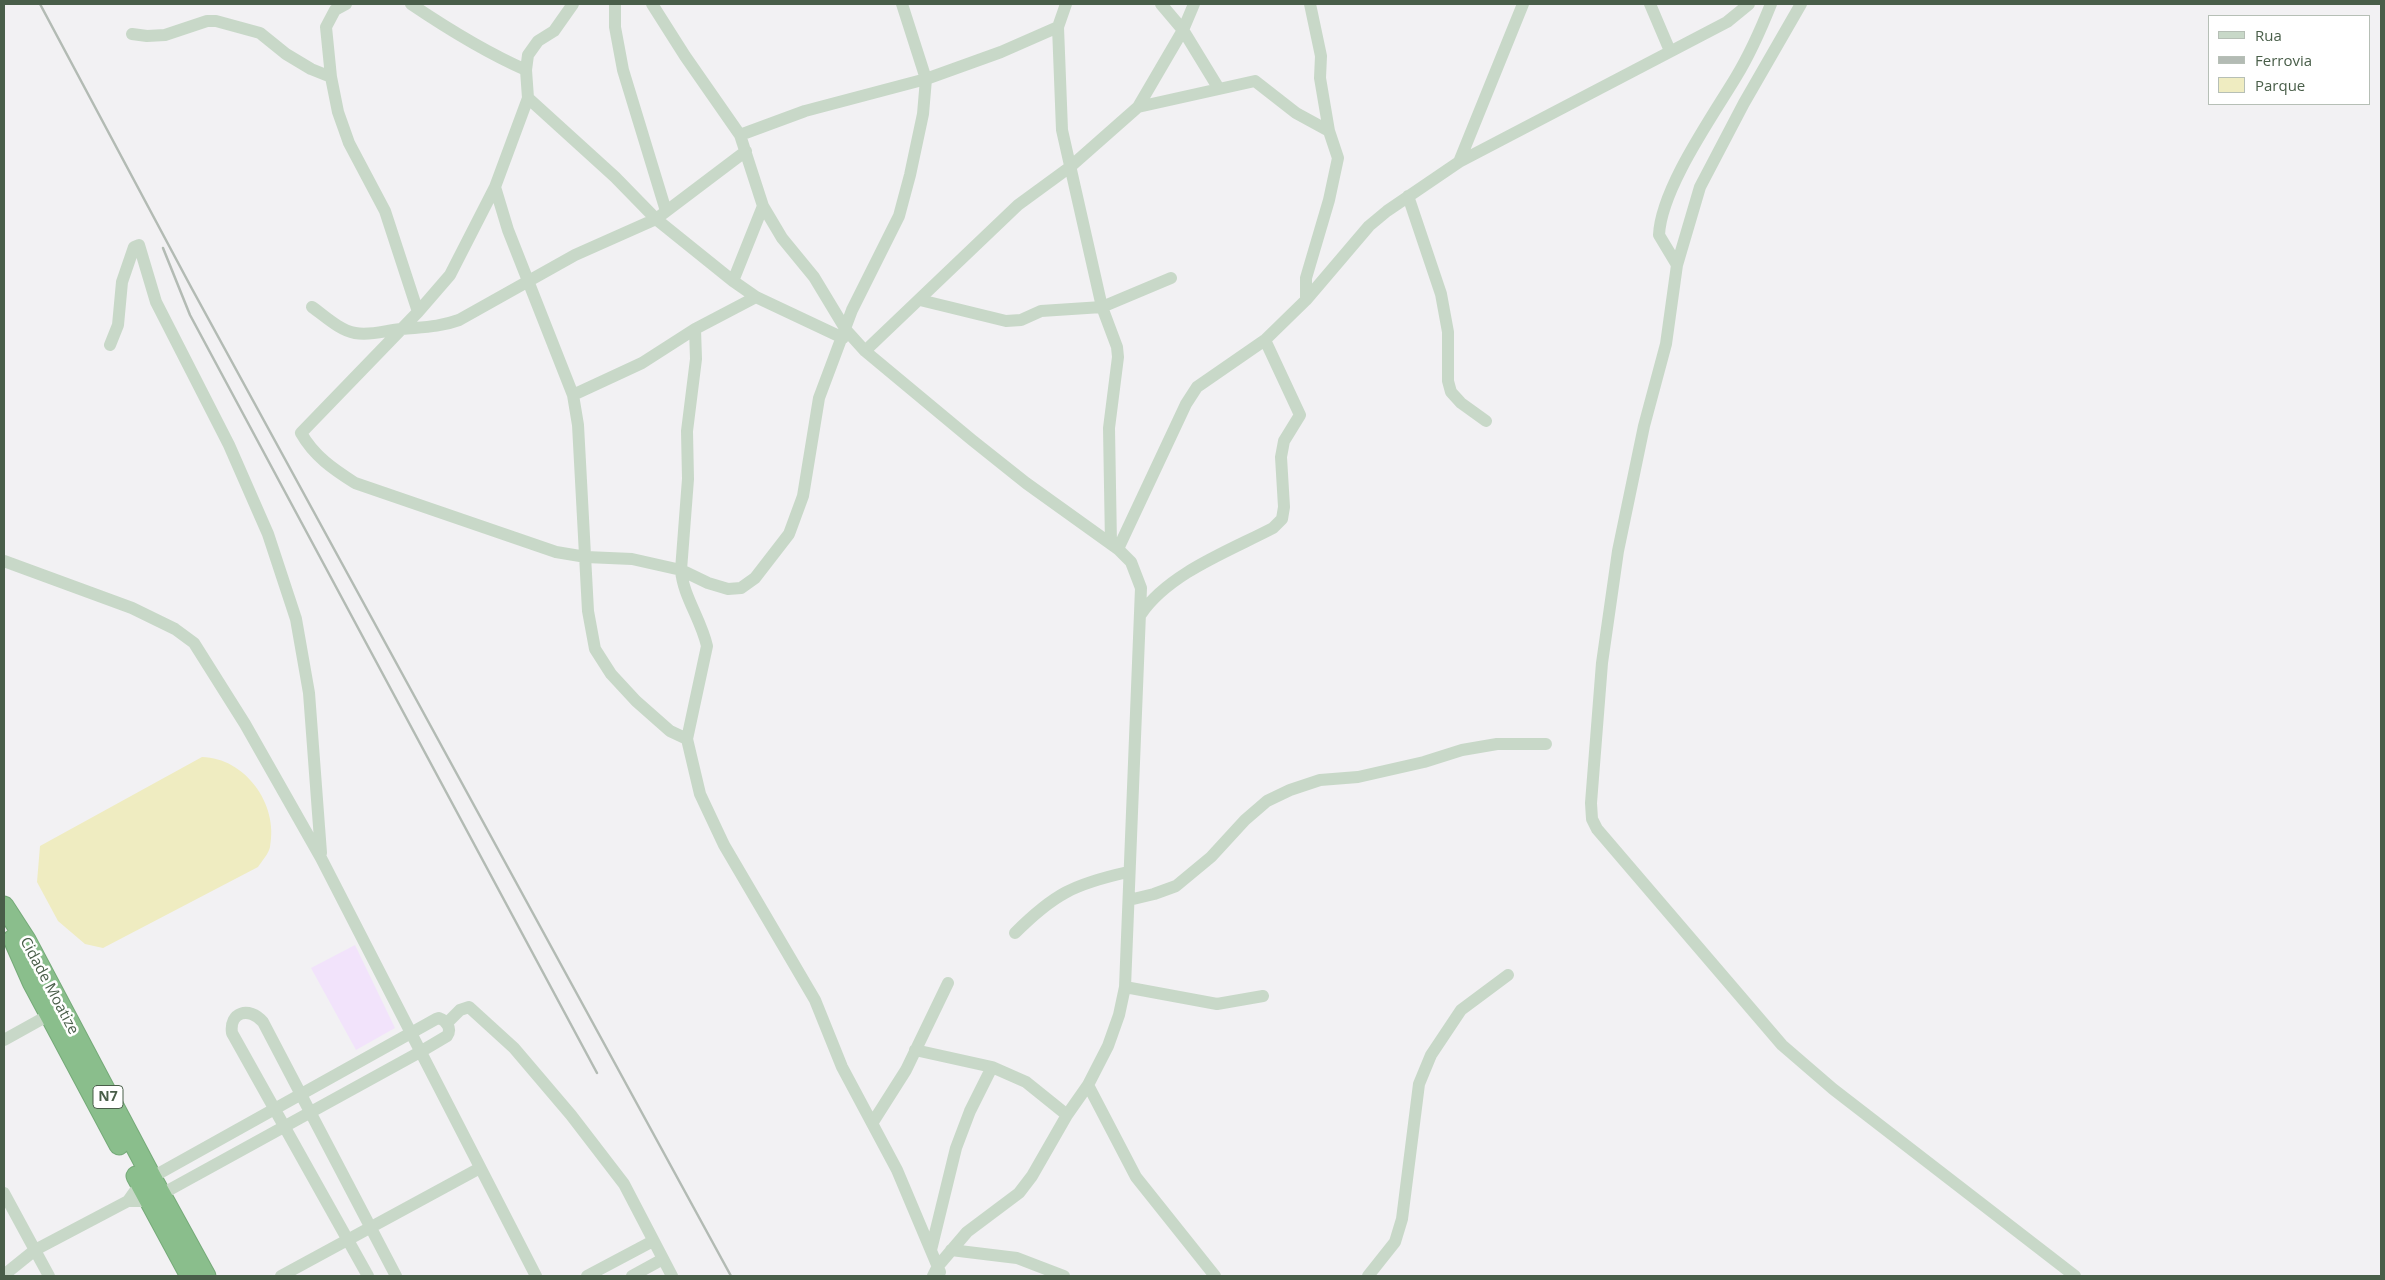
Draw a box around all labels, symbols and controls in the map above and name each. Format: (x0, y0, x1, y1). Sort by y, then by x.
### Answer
legend (2208, 15, 2370, 105)
text: Rua (2255, 25, 2282, 45)
text: Ferrovia (2255, 50, 2312, 70)
text: Parque (2255, 75, 2305, 95)
street label: Cidade Moatize (16, 934, 82, 1038)
road number: N7 (93, 1086, 123, 1108)

